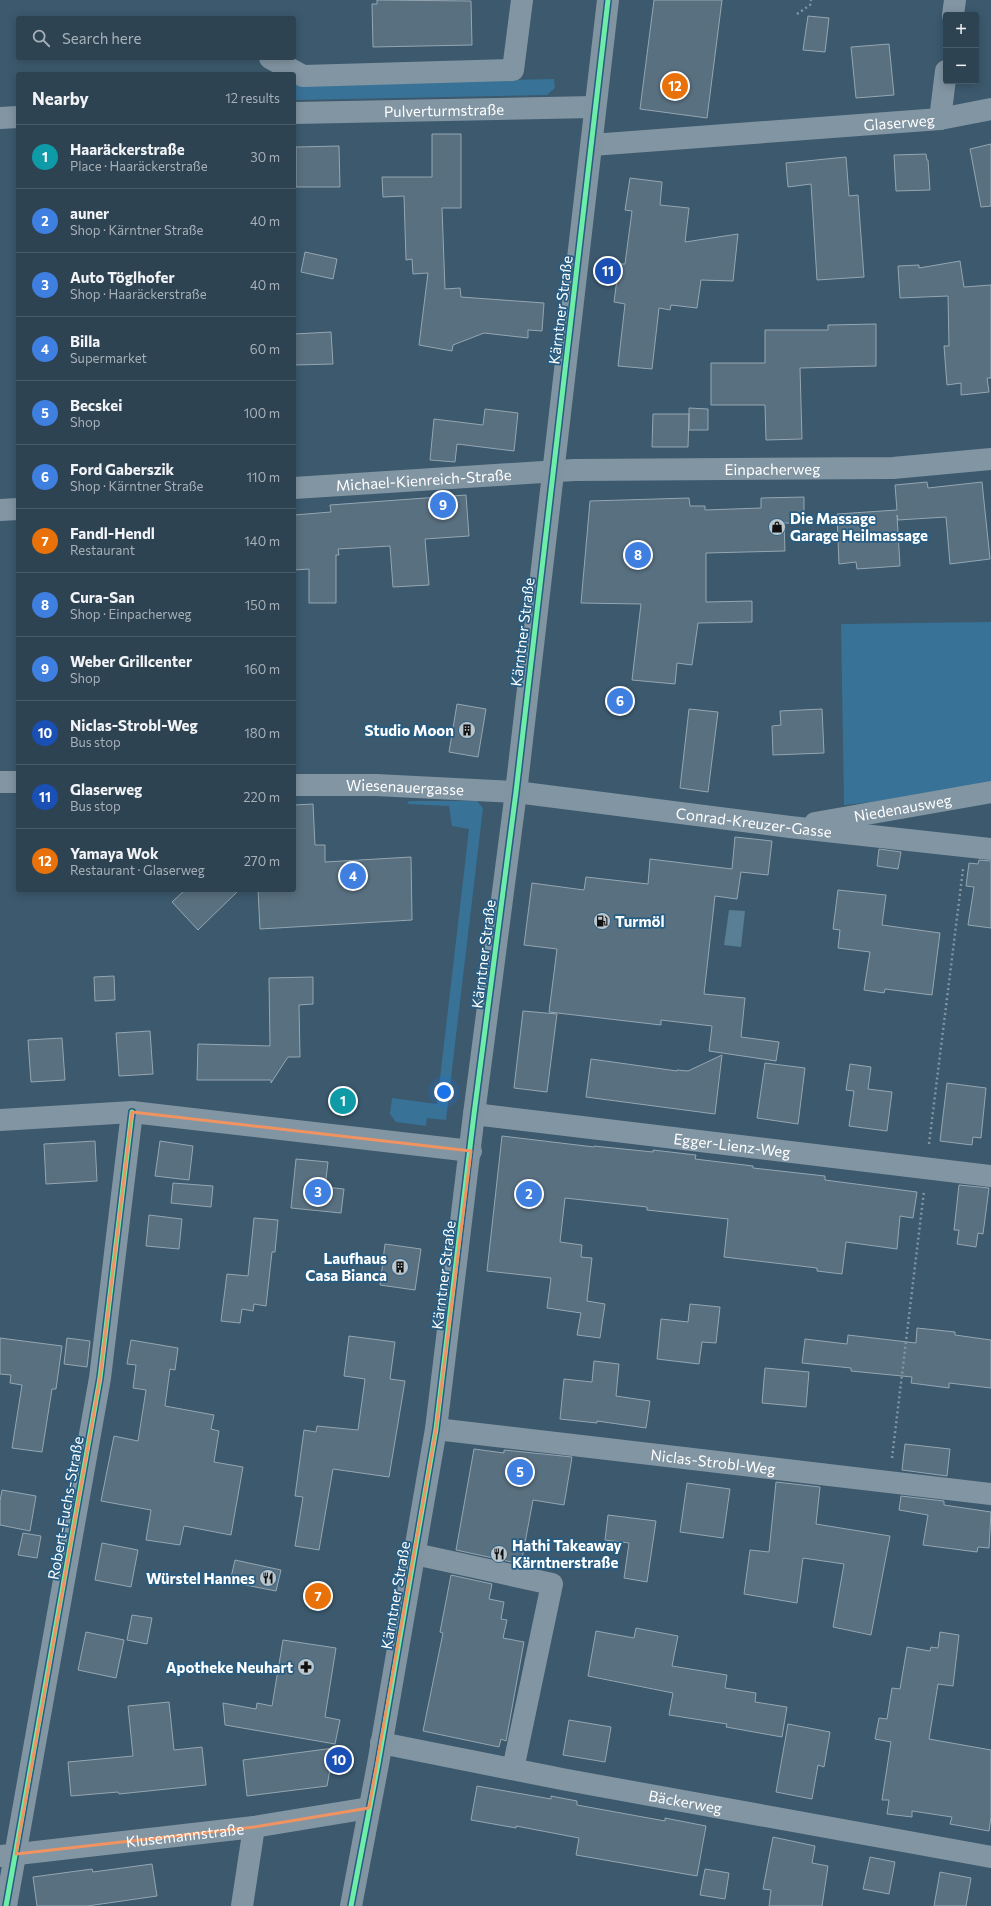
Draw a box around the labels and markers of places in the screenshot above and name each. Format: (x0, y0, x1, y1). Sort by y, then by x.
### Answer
pin: 12 (662, 71, 688, 101)
pin: 11 (595, 256, 621, 286)
pin: 9 (430, 490, 456, 520)
place label: Die Massage Garage Heilmassage (790, 509, 928, 544)
shop icon: Die Massage Garage Heilmassage (767, 517, 787, 537)
pin: 8 (625, 540, 651, 570)
pin: 6 (607, 686, 633, 716)
building icon: Studio Moon (457, 720, 477, 740)
place label: Studio Moon (365, 721, 454, 739)
pin: 4 (340, 861, 366, 891)
fuel station icon: Turmöl (592, 911, 612, 931)
place label: Turmöl (615, 912, 665, 930)
pin: 1 (330, 1086, 356, 1116)
pin: 3 (305, 1177, 331, 1207)
pin: 2 (516, 1179, 542, 1209)
place label: Laufhaus Casa Bianca (305, 1249, 387, 1284)
building icon: Laufhaus Casa Bianca (390, 1257, 410, 1277)
pin: 5 (507, 1457, 533, 1487)
place label: Hathi Takeaway Kärntnerstraße (512, 1536, 623, 1571)
restaurant icon: Hathi Takeaway Kärntnerstraße (489, 1544, 509, 1564)
restaurant icon: Würstel Hannes (258, 1568, 278, 1588)
place label: Würstel Hannes (146, 1569, 255, 1587)
pin: 7 (305, 1581, 331, 1611)
pharmacy icon: Apotheke Neuhart (296, 1657, 316, 1677)
place label: Apotheke Neuhart (166, 1658, 293, 1676)
pin: 10 (326, 1745, 352, 1775)

